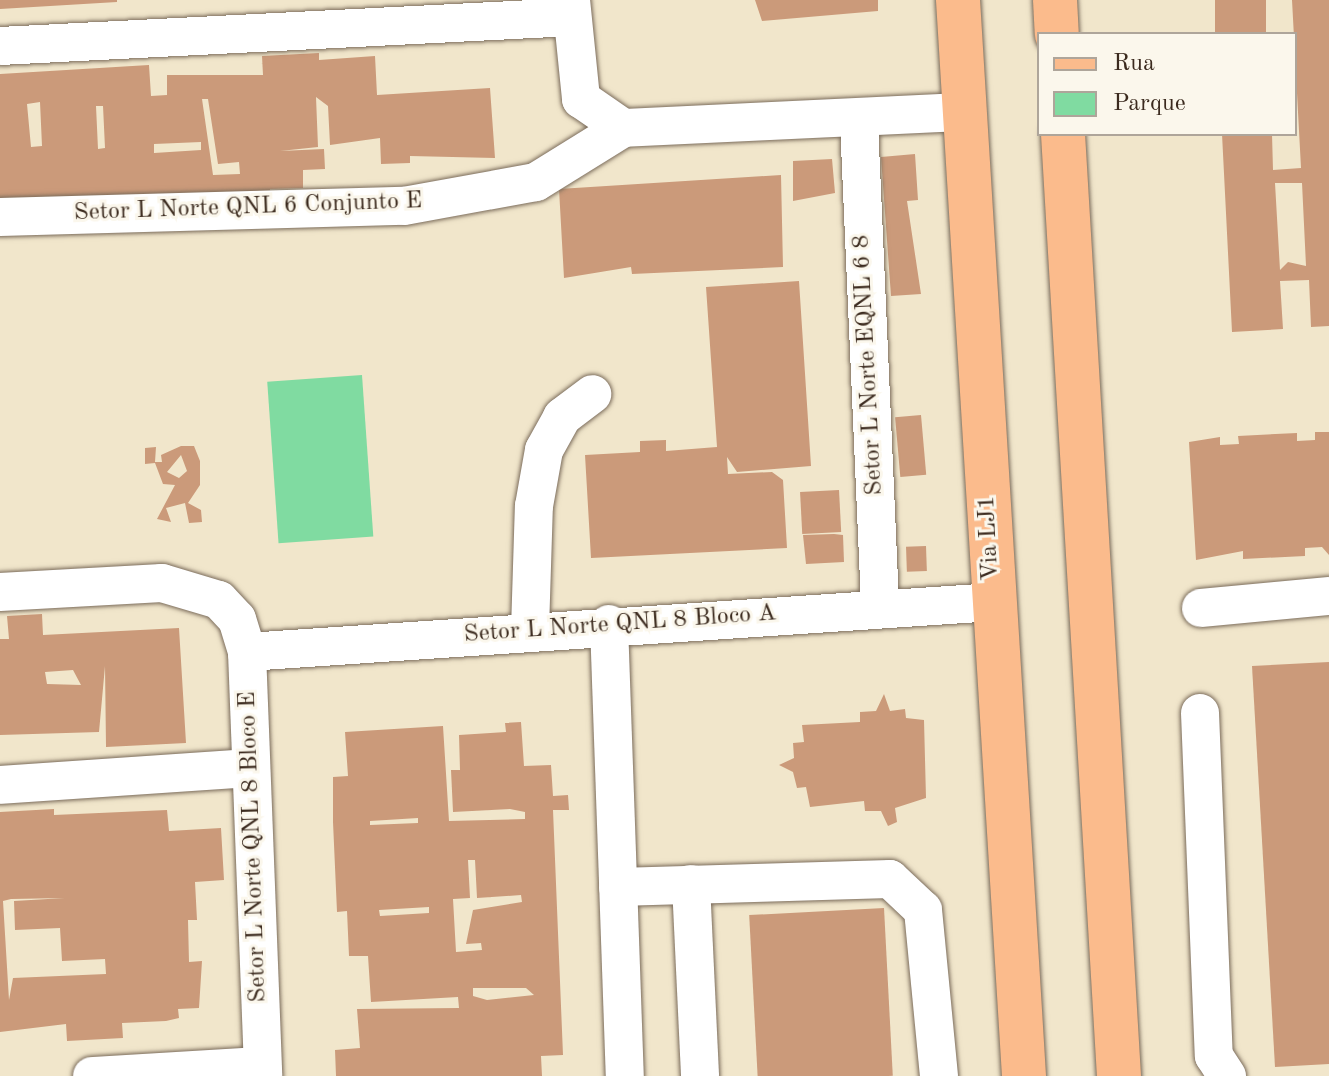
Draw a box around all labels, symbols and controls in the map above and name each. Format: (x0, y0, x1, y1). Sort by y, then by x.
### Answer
legend (1037, 32, 1297, 136)
text: Rua (1113, 52, 1155, 76)
text: Parque (1113, 92, 1186, 116)
street label: Setor L Norte QNL 6 Conjunto E (73, 188, 423, 228)
street label: Setor L Norte EQNL 6 8 (848, 234, 890, 496)
street label: Via LJ1 (973, 495, 1007, 581)
street label: Setor L Norte QNL 8 Bloco A (463, 600, 777, 650)
street label: Setor L Norte QNL 8 Bloco E (234, 691, 274, 1003)

